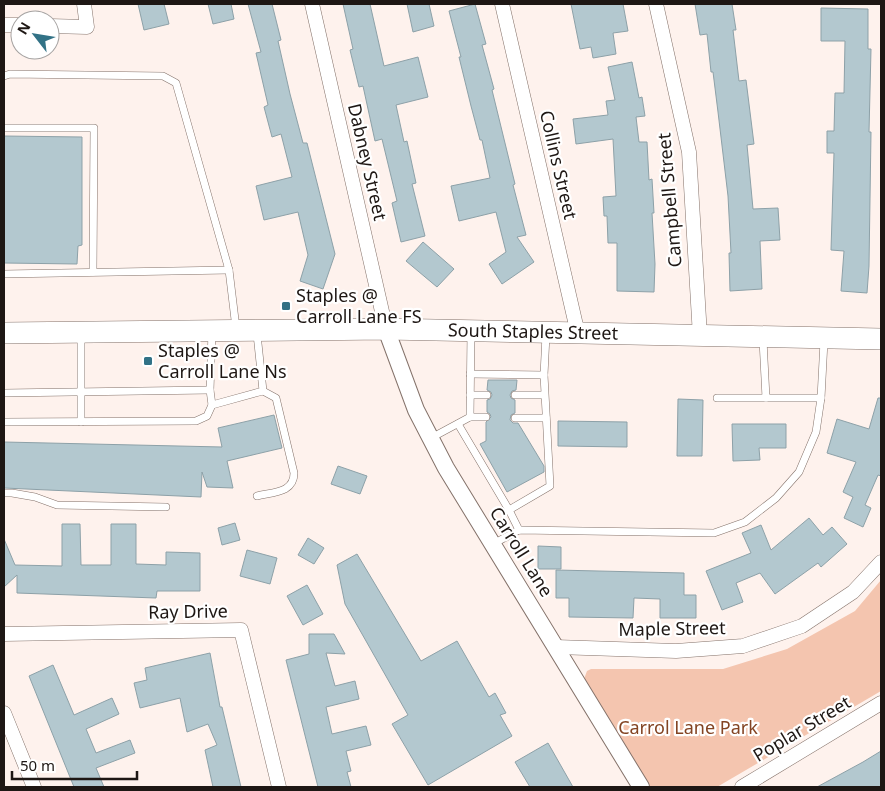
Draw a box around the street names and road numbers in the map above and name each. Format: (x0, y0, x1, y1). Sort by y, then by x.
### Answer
street label: Dabney Street (343, 101, 393, 223)
street label: Collins Street (535, 108, 583, 222)
street label: Campbell Street (651, 131, 687, 268)
street label: South Staples Street (448, 317, 619, 345)
street label: Carroll Lane (485, 502, 559, 601)
street label: Ray Drive (148, 598, 228, 624)
street label: Maple Street (618, 615, 726, 641)
street label: Poplar Street (748, 689, 855, 767)

